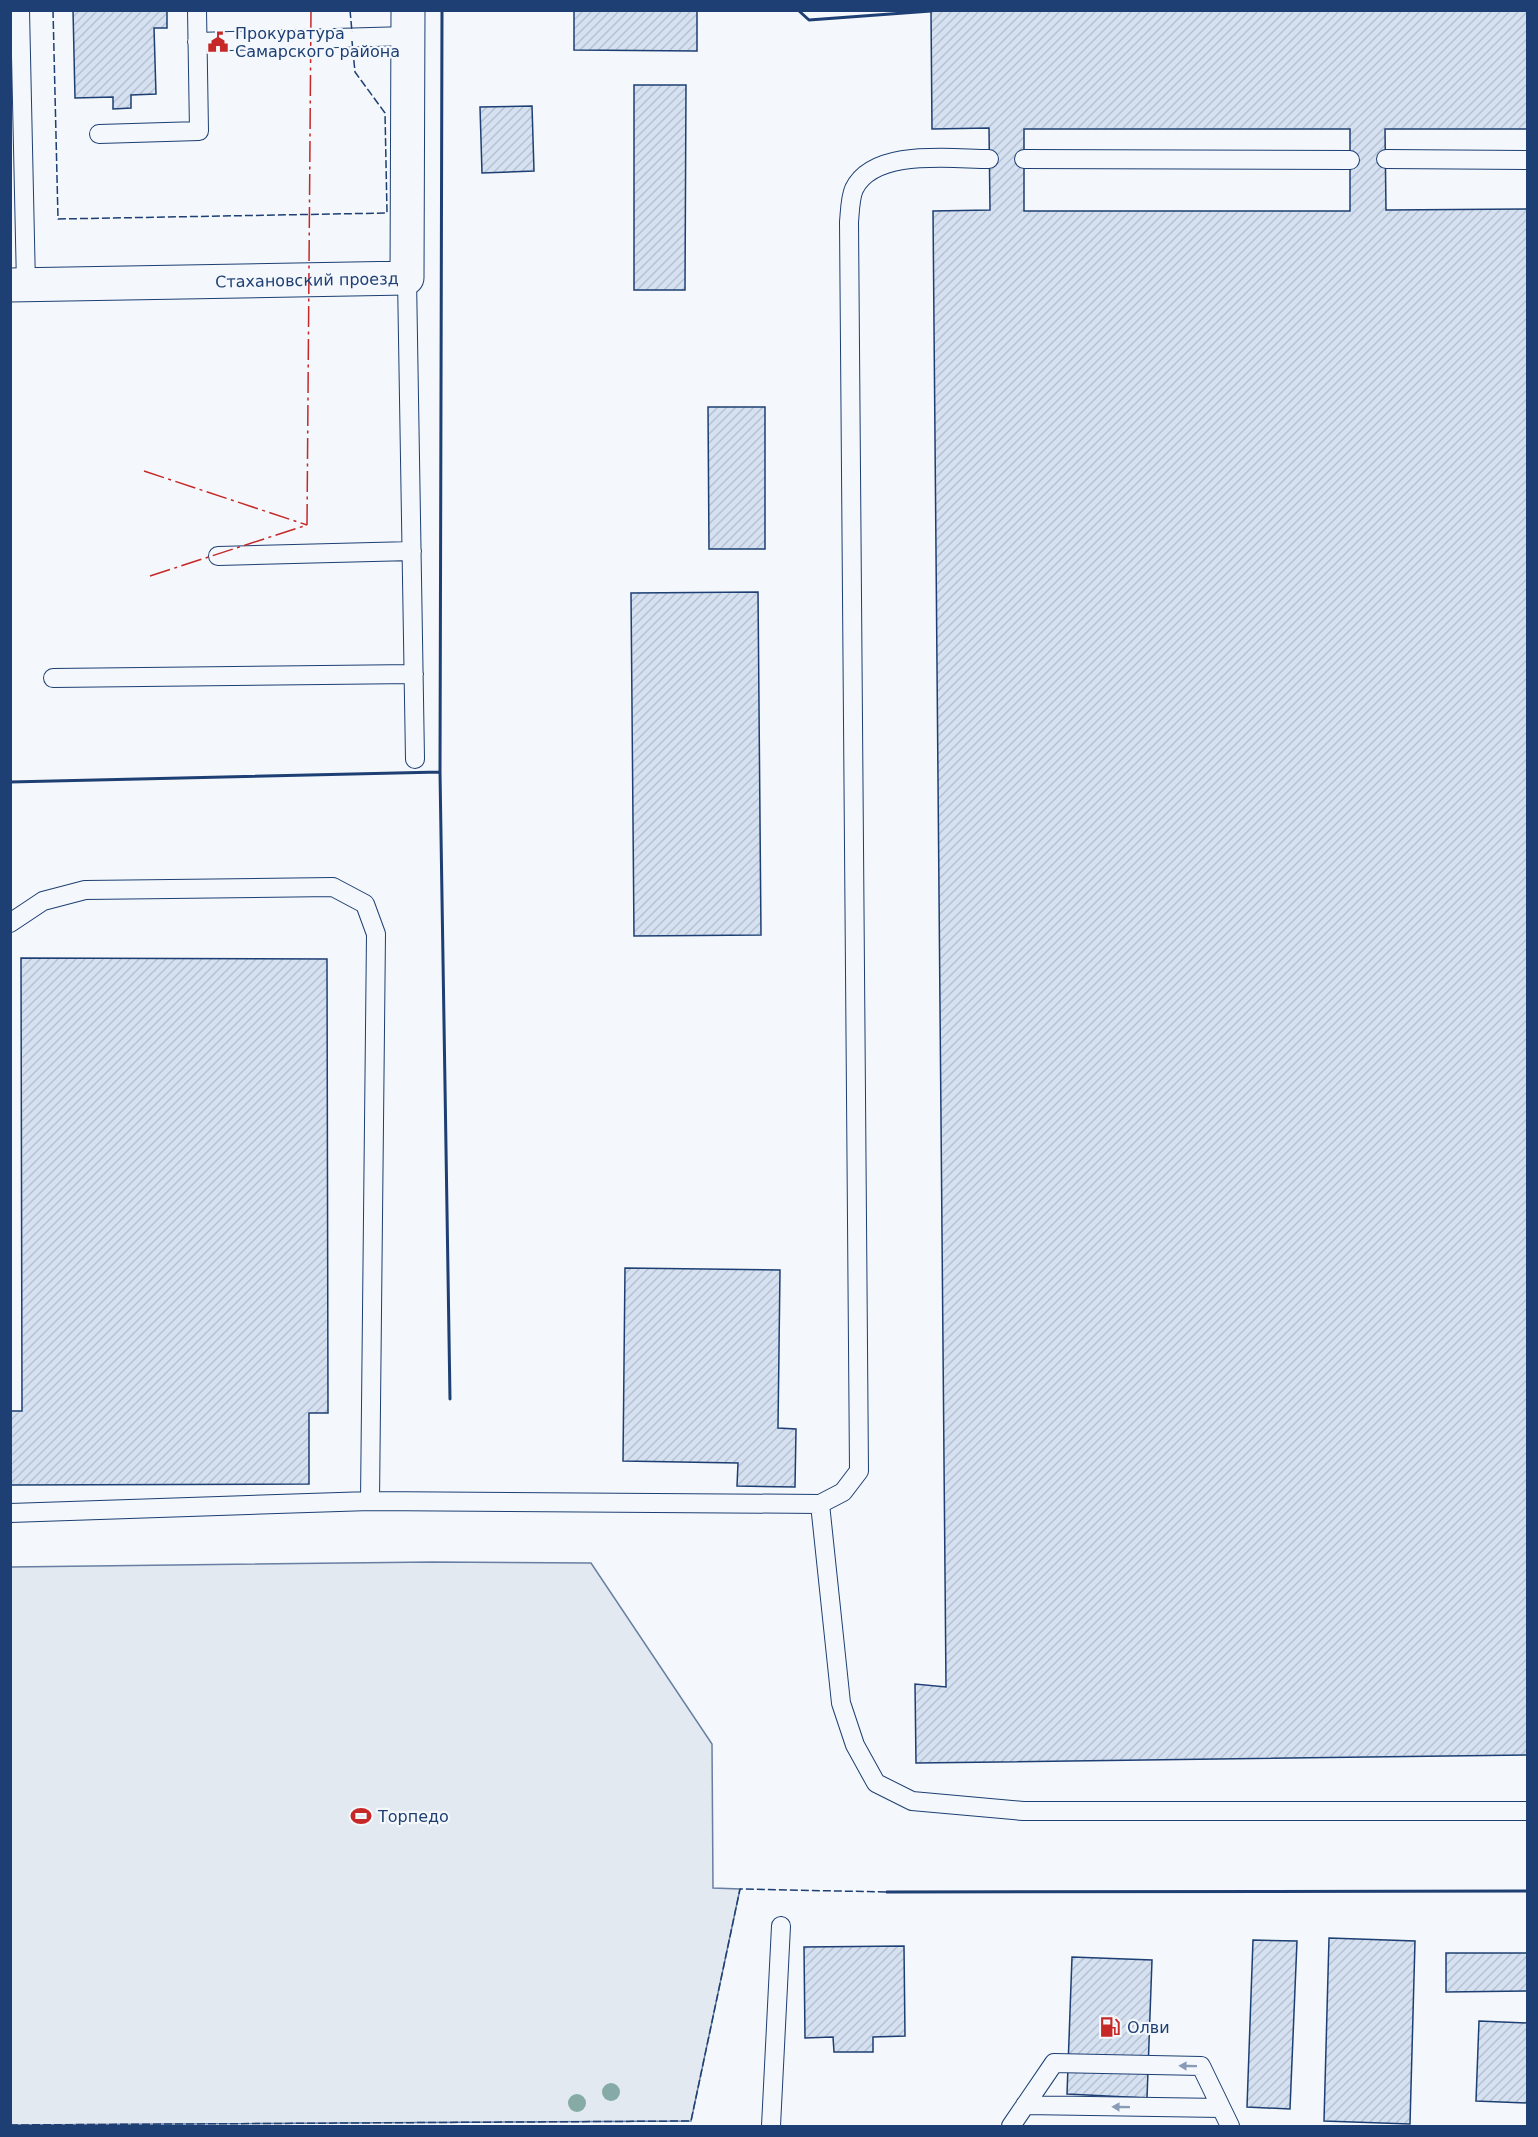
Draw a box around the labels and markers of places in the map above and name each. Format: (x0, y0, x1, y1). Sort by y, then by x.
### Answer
place label: Прокуратура Самарского района (235, 24, 400, 61)
public building icon: Прокуратура Самарского района (206, 30, 230, 54)
sports icon: Торпедо (349, 1804, 373, 1828)
place label: Торпедо (377, 1807, 449, 1826)
fuel station icon: Олви (1098, 2015, 1122, 2039)
place label: Олви (1127, 2018, 1170, 2037)

